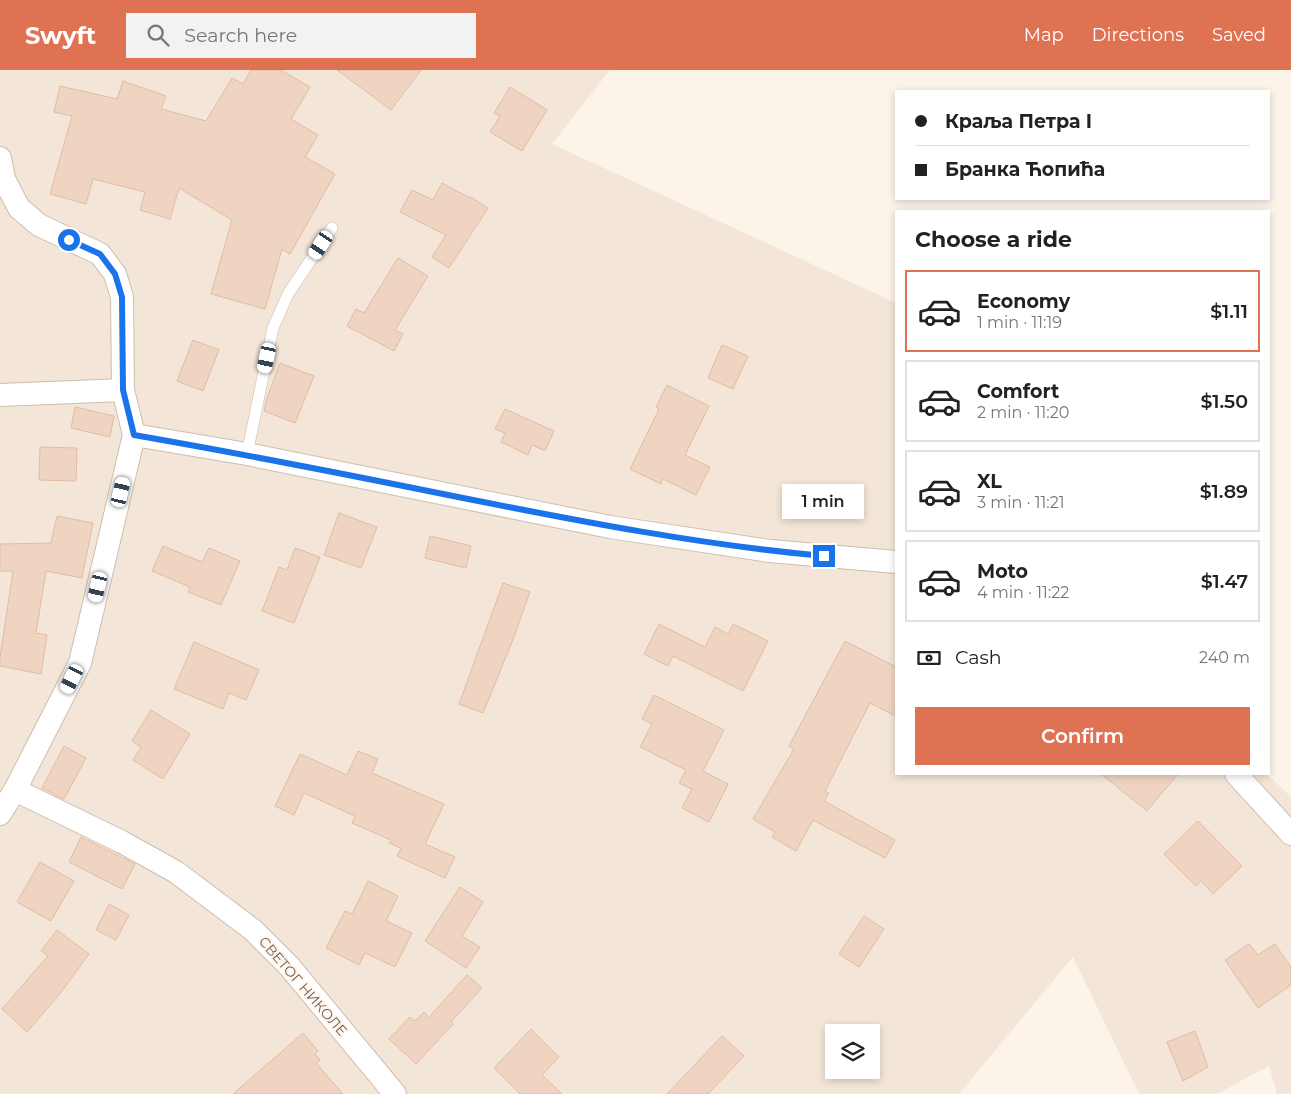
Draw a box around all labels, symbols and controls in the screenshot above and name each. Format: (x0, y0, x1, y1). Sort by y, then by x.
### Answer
search box (126, 13, 476, 58)
text: Swyft (25, 21, 96, 50)
icon: search (144, 21, 172, 49)
text: Search here (184, 24, 297, 47)
text: Map (1024, 24, 1064, 46)
text: Directions (1092, 24, 1184, 46)
text: Saved (1212, 24, 1266, 46)
text: Краља Петра I (945, 110, 1092, 133)
text: Бранка Ћопића (945, 158, 1105, 181)
text: Choose a ride (915, 226, 1072, 253)
car (306, 228, 335, 262)
route start (58, 229, 80, 251)
icon: car (917, 289, 962, 334)
text: Economy (977, 290, 1070, 313)
text: $1.11 (1210, 300, 1248, 323)
text: 1 min · 11:19 (977, 313, 1062, 332)
car (256, 342, 277, 374)
icon: car (917, 379, 962, 424)
text: Comfort (977, 380, 1059, 403)
text: $1.50 (1200, 390, 1248, 413)
text: 2 min · 11:20 (977, 403, 1069, 422)
icon: car (917, 469, 962, 514)
text: XL (977, 470, 1002, 493)
car (110, 476, 131, 508)
text: $1.89 (1200, 480, 1248, 503)
callout: 1 min (783, 484, 865, 518)
text: 1 min (802, 492, 844, 511)
text: 3 min · 11:21 (977, 493, 1065, 512)
route end (813, 545, 835, 567)
icon: car (917, 559, 962, 604)
text: Moto (977, 560, 1028, 583)
text: $1.47 (1201, 570, 1248, 593)
car (87, 571, 108, 603)
text: 4 min · 11:22 (977, 583, 1069, 602)
icon: cash (915, 644, 943, 672)
text: Cash (955, 646, 1002, 669)
text: 240 m (1199, 648, 1250, 667)
car (58, 662, 85, 696)
button: Confirm (915, 707, 1250, 765)
street label: СВЕТОГ НИКОЛЕ (255, 933, 351, 1039)
map controls (825, 1024, 880, 1079)
button: layers (825, 1024, 880, 1079)

